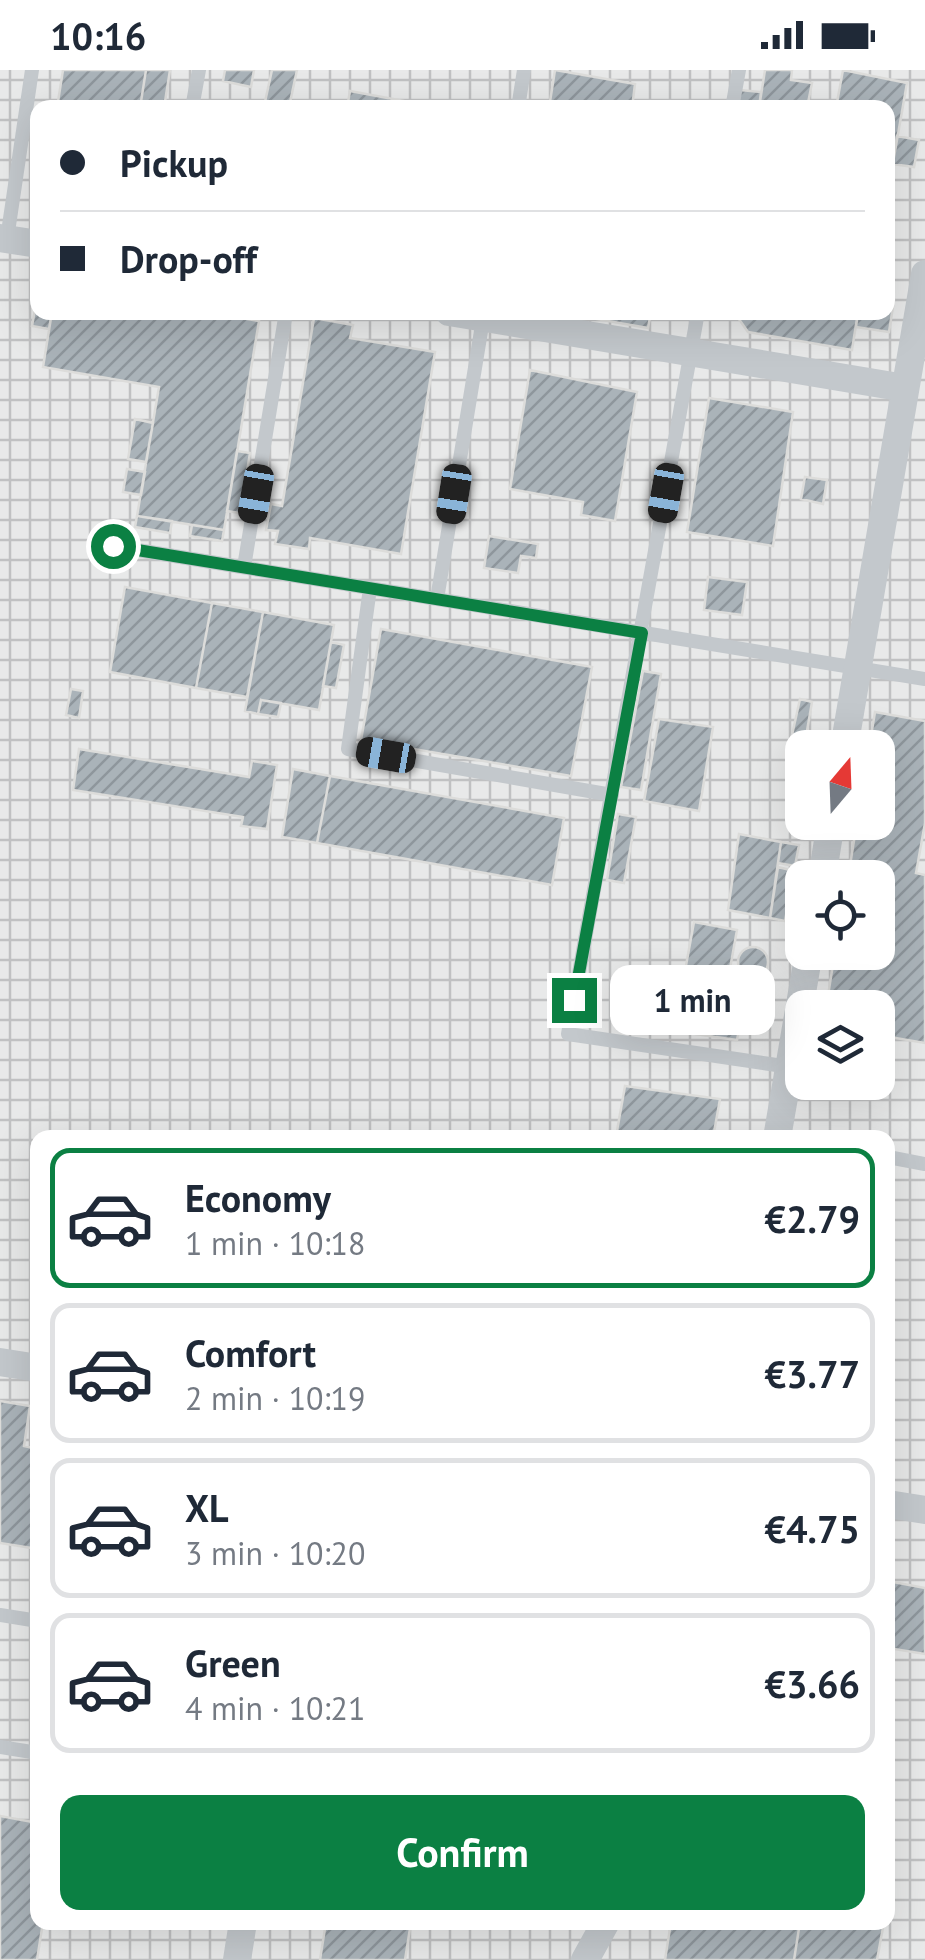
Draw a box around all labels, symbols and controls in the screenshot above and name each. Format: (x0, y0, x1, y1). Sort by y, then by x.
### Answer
text: 10:16 (50, 11, 146, 60)
text: Pickup (120, 138, 228, 187)
text: Drop-off (120, 234, 257, 283)
car (646, 461, 686, 525)
car (236, 462, 276, 526)
car (434, 462, 474, 526)
route start (91, 524, 136, 569)
north arrow (785, 730, 895, 840)
map controls (785, 730, 895, 1100)
car (354, 735, 418, 775)
button: locate (785, 860, 895, 970)
callout: 1 min (609, 965, 774, 1035)
route end (552, 978, 597, 1023)
text: 1 min (653, 979, 732, 1021)
button: layers (785, 990, 895, 1100)
icon: car (65, 1173, 155, 1263)
text: Economy (185, 1173, 331, 1222)
text: €2.79 (764, 1194, 860, 1243)
text: 1 min · 10:18 (185, 1222, 365, 1264)
icon: car (65, 1328, 155, 1418)
text: Comfort (185, 1328, 316, 1377)
text: €3.77 (764, 1349, 860, 1398)
text: 2 min · 10:19 (185, 1377, 365, 1419)
icon: car (65, 1483, 155, 1573)
text: XL (185, 1483, 229, 1532)
text: €4.75 (764, 1504, 860, 1553)
text: 3 min · 10:20 (185, 1532, 365, 1574)
icon: car (65, 1638, 155, 1728)
text: Green (185, 1638, 281, 1687)
text: €3.66 (764, 1659, 860, 1708)
text: 4 min · 10:21 (185, 1687, 365, 1729)
button: Confirm (60, 1795, 865, 1910)

